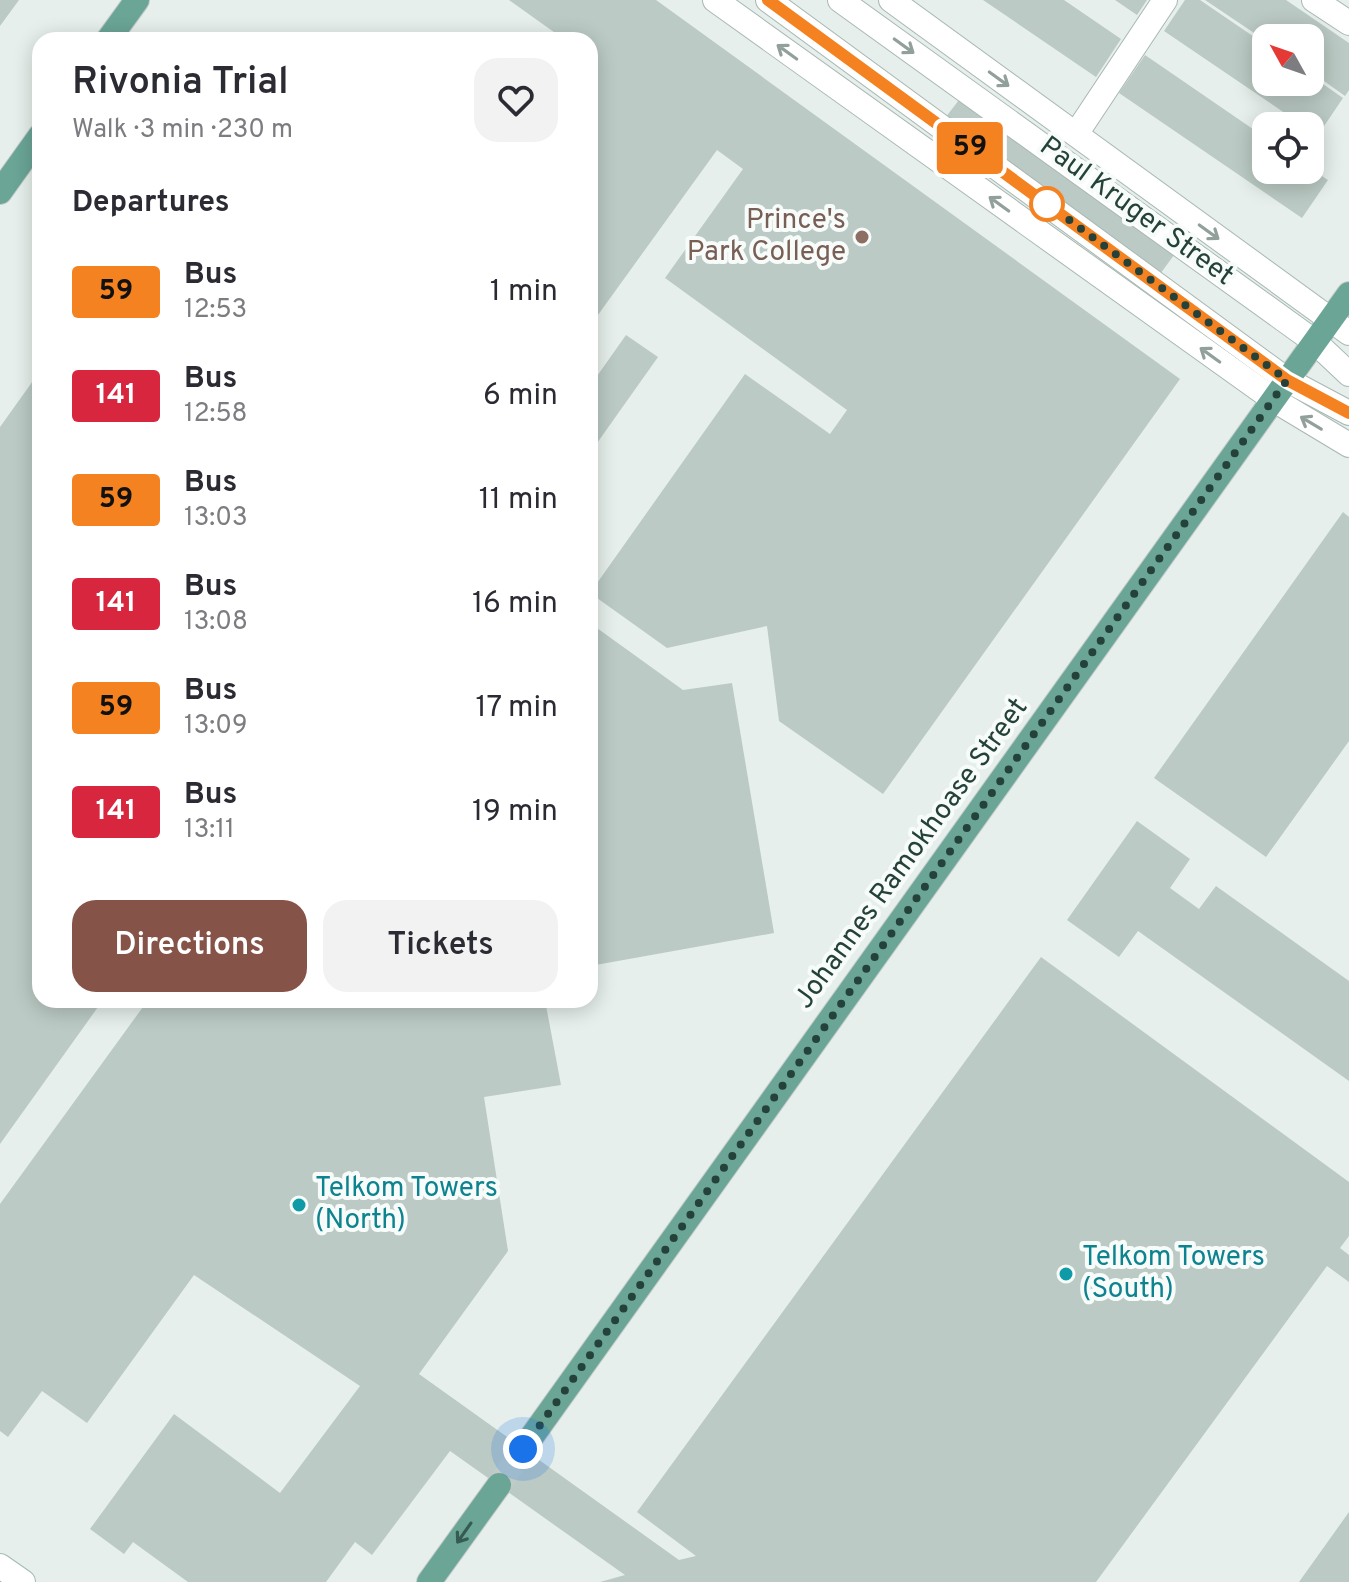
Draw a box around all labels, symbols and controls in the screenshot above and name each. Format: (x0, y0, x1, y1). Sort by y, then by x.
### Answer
north arrow (1252, 24, 1324, 96)
map controls (1252, 24, 1324, 184)
one-way arrow (892, 37, 914, 54)
one-way arrow (777, 44, 799, 60)
button: heart (474, 58, 558, 142)
text: Rivonia Trial (72, 59, 289, 108)
one-way arrow (988, 70, 1009, 87)
button: locate (1252, 112, 1324, 184)
text: Walk · 3 min · 230 m (72, 114, 293, 147)
line badge: 59 (934, 122, 1006, 174)
street label: Paul Kruger Street (1032, 129, 1240, 295)
text: 59 (953, 130, 987, 166)
text: Departures (72, 185, 230, 222)
unlabelled marker (1030, 187, 1064, 221)
one-way arrow (988, 196, 1010, 212)
place label: Prince's Park College (687, 203, 846, 271)
one-way arrow (1198, 223, 1220, 240)
marker: Prince's Park College (853, 228, 871, 246)
text: Bus (184, 257, 237, 294)
text: 59 (99, 274, 133, 310)
text: 1 min (490, 274, 558, 311)
text: 12:53 (184, 294, 247, 327)
one-way arrow (1200, 347, 1222, 363)
text: Bus (184, 361, 237, 398)
text: 141 (96, 378, 136, 414)
text: 6 min (483, 378, 558, 415)
text: 12:58 (184, 398, 248, 431)
one-way arrow (1300, 415, 1323, 431)
text: Bus (184, 465, 237, 502)
text: 59 (99, 482, 133, 518)
text: 11 min (479, 482, 558, 519)
text: 13:03 (184, 502, 248, 535)
text: Bus (184, 569, 237, 606)
text: 141 (96, 586, 136, 622)
text: 16 min (472, 586, 558, 623)
text: 13:08 (184, 606, 248, 639)
text: Bus (184, 673, 237, 710)
text: 59 (99, 690, 133, 726)
text: 17 min (475, 690, 558, 727)
street label: Johannes Ramokhoase Street (787, 692, 1037, 1016)
text: 13:09 (184, 710, 247, 743)
text: Bus (184, 777, 237, 814)
text: 141 (96, 794, 136, 830)
text: 19 min (472, 794, 558, 831)
text: 13:11 (184, 814, 235, 847)
button: Directions (72, 900, 307, 992)
button: Tickets (323, 900, 558, 992)
place label: Telkom Towers (North) (315, 1171, 498, 1239)
marker: Telkom Towers (North) (290, 1196, 308, 1214)
place label: Telkom Towers (South) (1082, 1240, 1265, 1308)
marker: Telkom Towers (South) (1057, 1265, 1075, 1283)
your location (503, 1429, 543, 1469)
one-way arrow (456, 1522, 472, 1544)

